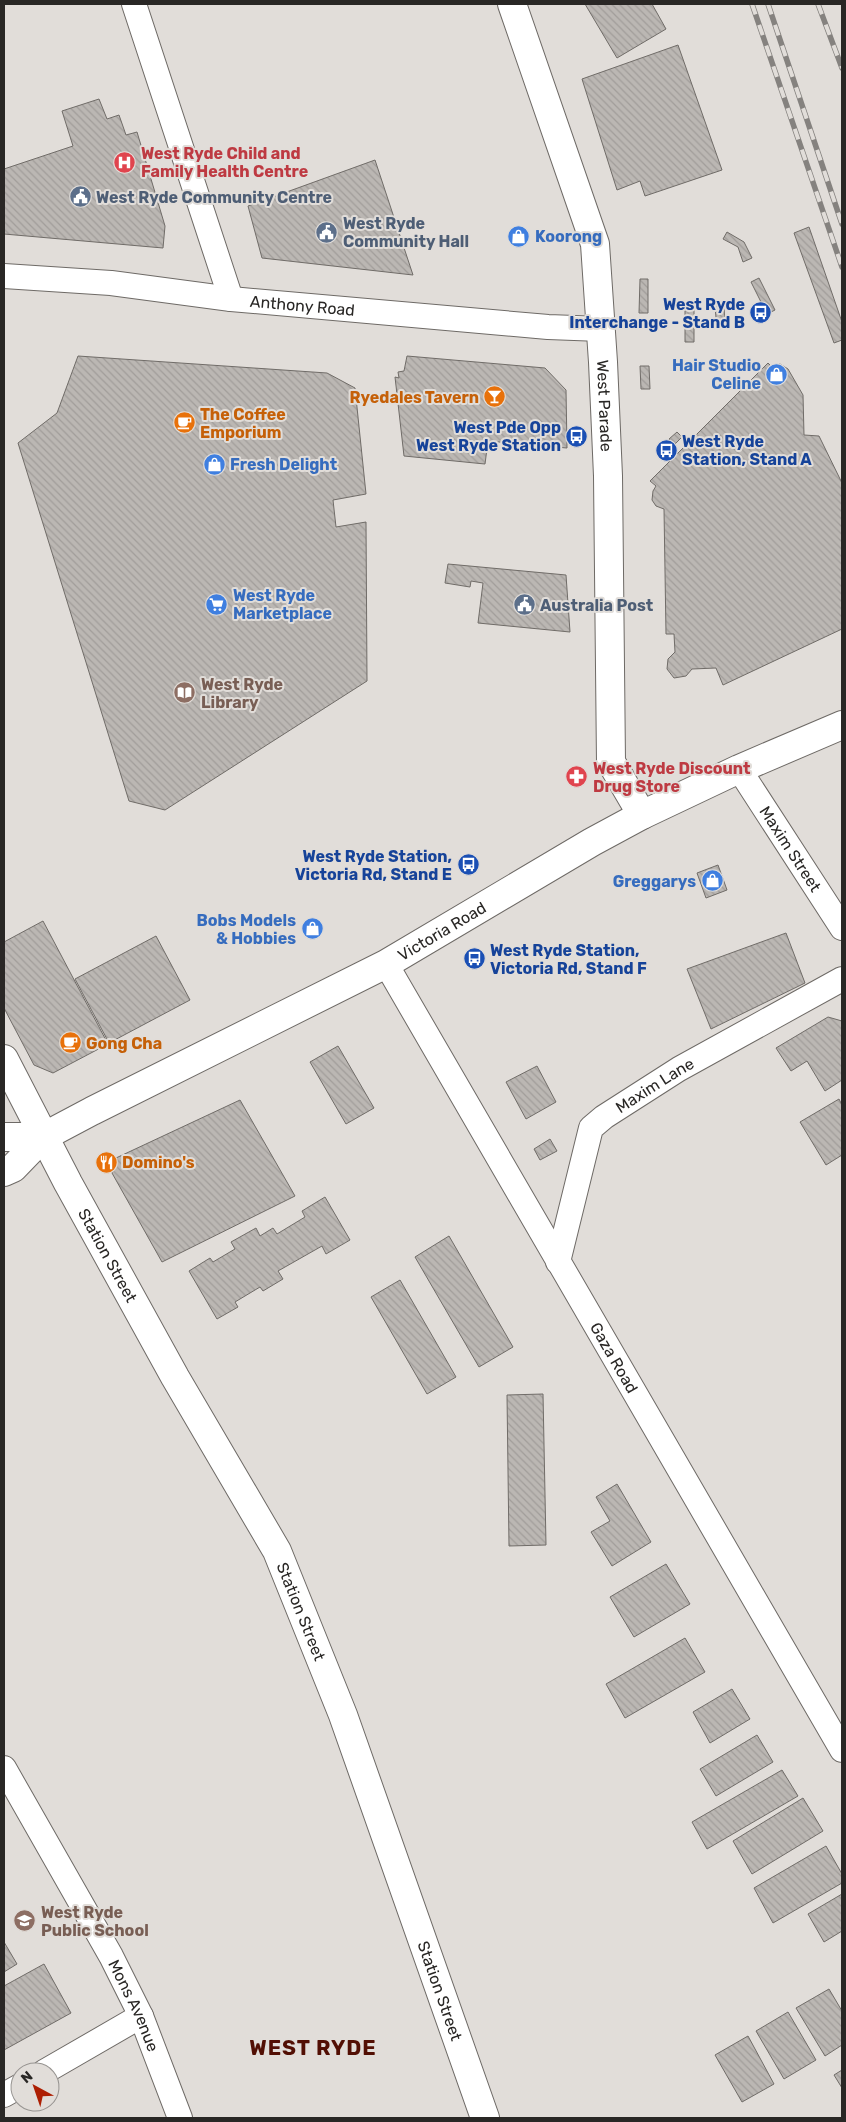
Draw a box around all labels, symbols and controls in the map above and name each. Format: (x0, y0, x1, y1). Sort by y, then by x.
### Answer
place label: West Ryde Child and Family Health Centre (141, 144, 308, 181)
hospital icon: West Ryde Child and Family Health Centre (113, 150, 137, 174)
public building icon: West Ryde Community Centre (68, 185, 92, 209)
place label: West Ryde Community Centre (96, 188, 332, 207)
place label: West Ryde Community Hall (343, 214, 469, 251)
public building icon: West Ryde Community Hall (315, 220, 339, 244)
shop icon: Koorong (507, 224, 531, 248)
place label: Koorong (535, 227, 602, 246)
street label: Anthony Road (249, 291, 356, 319)
place label: West Ryde Interchange - Stand B (569, 295, 745, 332)
bus stop icon: West Ryde Interchange - Stand B (749, 301, 773, 325)
place label: Hair Studio Celine (672, 356, 761, 393)
street label: West Parade (593, 359, 616, 452)
shop icon: Hair Studio Celine (765, 362, 789, 386)
bar icon: Ryedales Tavern (483, 385, 507, 409)
place label: Ryedales Tavern (350, 388, 479, 407)
place label: The Coffee Emporium (200, 405, 286, 442)
cafe icon: The Coffee Emporium (172, 411, 196, 435)
place label: West Pde Opp West Ryde Station (416, 418, 561, 455)
bus stop icon: West Pde Opp West Ryde Station (565, 424, 589, 448)
place label: West Ryde Station, Stand A (682, 432, 812, 469)
bus stop icon: West Ryde Station, Stand A (654, 438, 678, 462)
shop icon: Fresh Delight (202, 452, 226, 476)
place label: Fresh Delight (230, 455, 338, 474)
place label: West Ryde Marketplace (233, 586, 332, 623)
supermarket icon: West Ryde Marketplace (205, 592, 229, 616)
public building icon: Australia Post (512, 593, 536, 617)
place label: Australia Post (540, 596, 654, 615)
place label: West Ryde Library (201, 675, 283, 712)
library icon: West Ryde Library (173, 681, 197, 705)
place label: West Ryde Discount Drug Store (593, 759, 751, 796)
pharmacy icon: West Ryde Discount Drug Store (565, 765, 589, 789)
street label: Maxim Street (756, 802, 825, 895)
place label: West Ryde Station, Victoria Rd, Stand E (295, 847, 452, 884)
bus stop icon: West Ryde Station, Victoria Rd, Stand E (456, 853, 480, 877)
shop icon: Greggarys (700, 869, 724, 893)
place label: Greggarys (613, 872, 696, 891)
street label: Victoria Road (394, 897, 489, 964)
place label: Bobs Models & Hobbies (197, 911, 296, 948)
shop icon: Bobs Models & Hobbies (300, 917, 324, 941)
place label: West Ryde Station, Victoria Rd, Stand F (490, 941, 647, 978)
bus stop icon: West Ryde Station, Victoria Rd, Stand F (462, 947, 486, 971)
cafe icon: Gong Cha (58, 1031, 82, 1055)
place label: Gong Cha (86, 1034, 162, 1053)
street label: Maxim Lane (612, 1053, 697, 1117)
restaurant icon: Domino's (94, 1150, 118, 1174)
place label: Domino's (122, 1153, 195, 1172)
street label: Station Street (74, 1205, 141, 1305)
street label: Gaza Road (586, 1319, 642, 1396)
street label: Station Street (273, 1560, 330, 1663)
place label: West Ryde Public School (41, 1903, 149, 1940)
school or university icon: West Ryde Public School (13, 1909, 37, 1933)
street label: Station Street (414, 1938, 466, 2043)
street label: Mons Avenue (105, 1956, 163, 2054)
district label: WEST RYDE (249, 2035, 377, 2060)
north arrow (10, 2062, 60, 2112)
text: N (18, 2068, 36, 2087)

